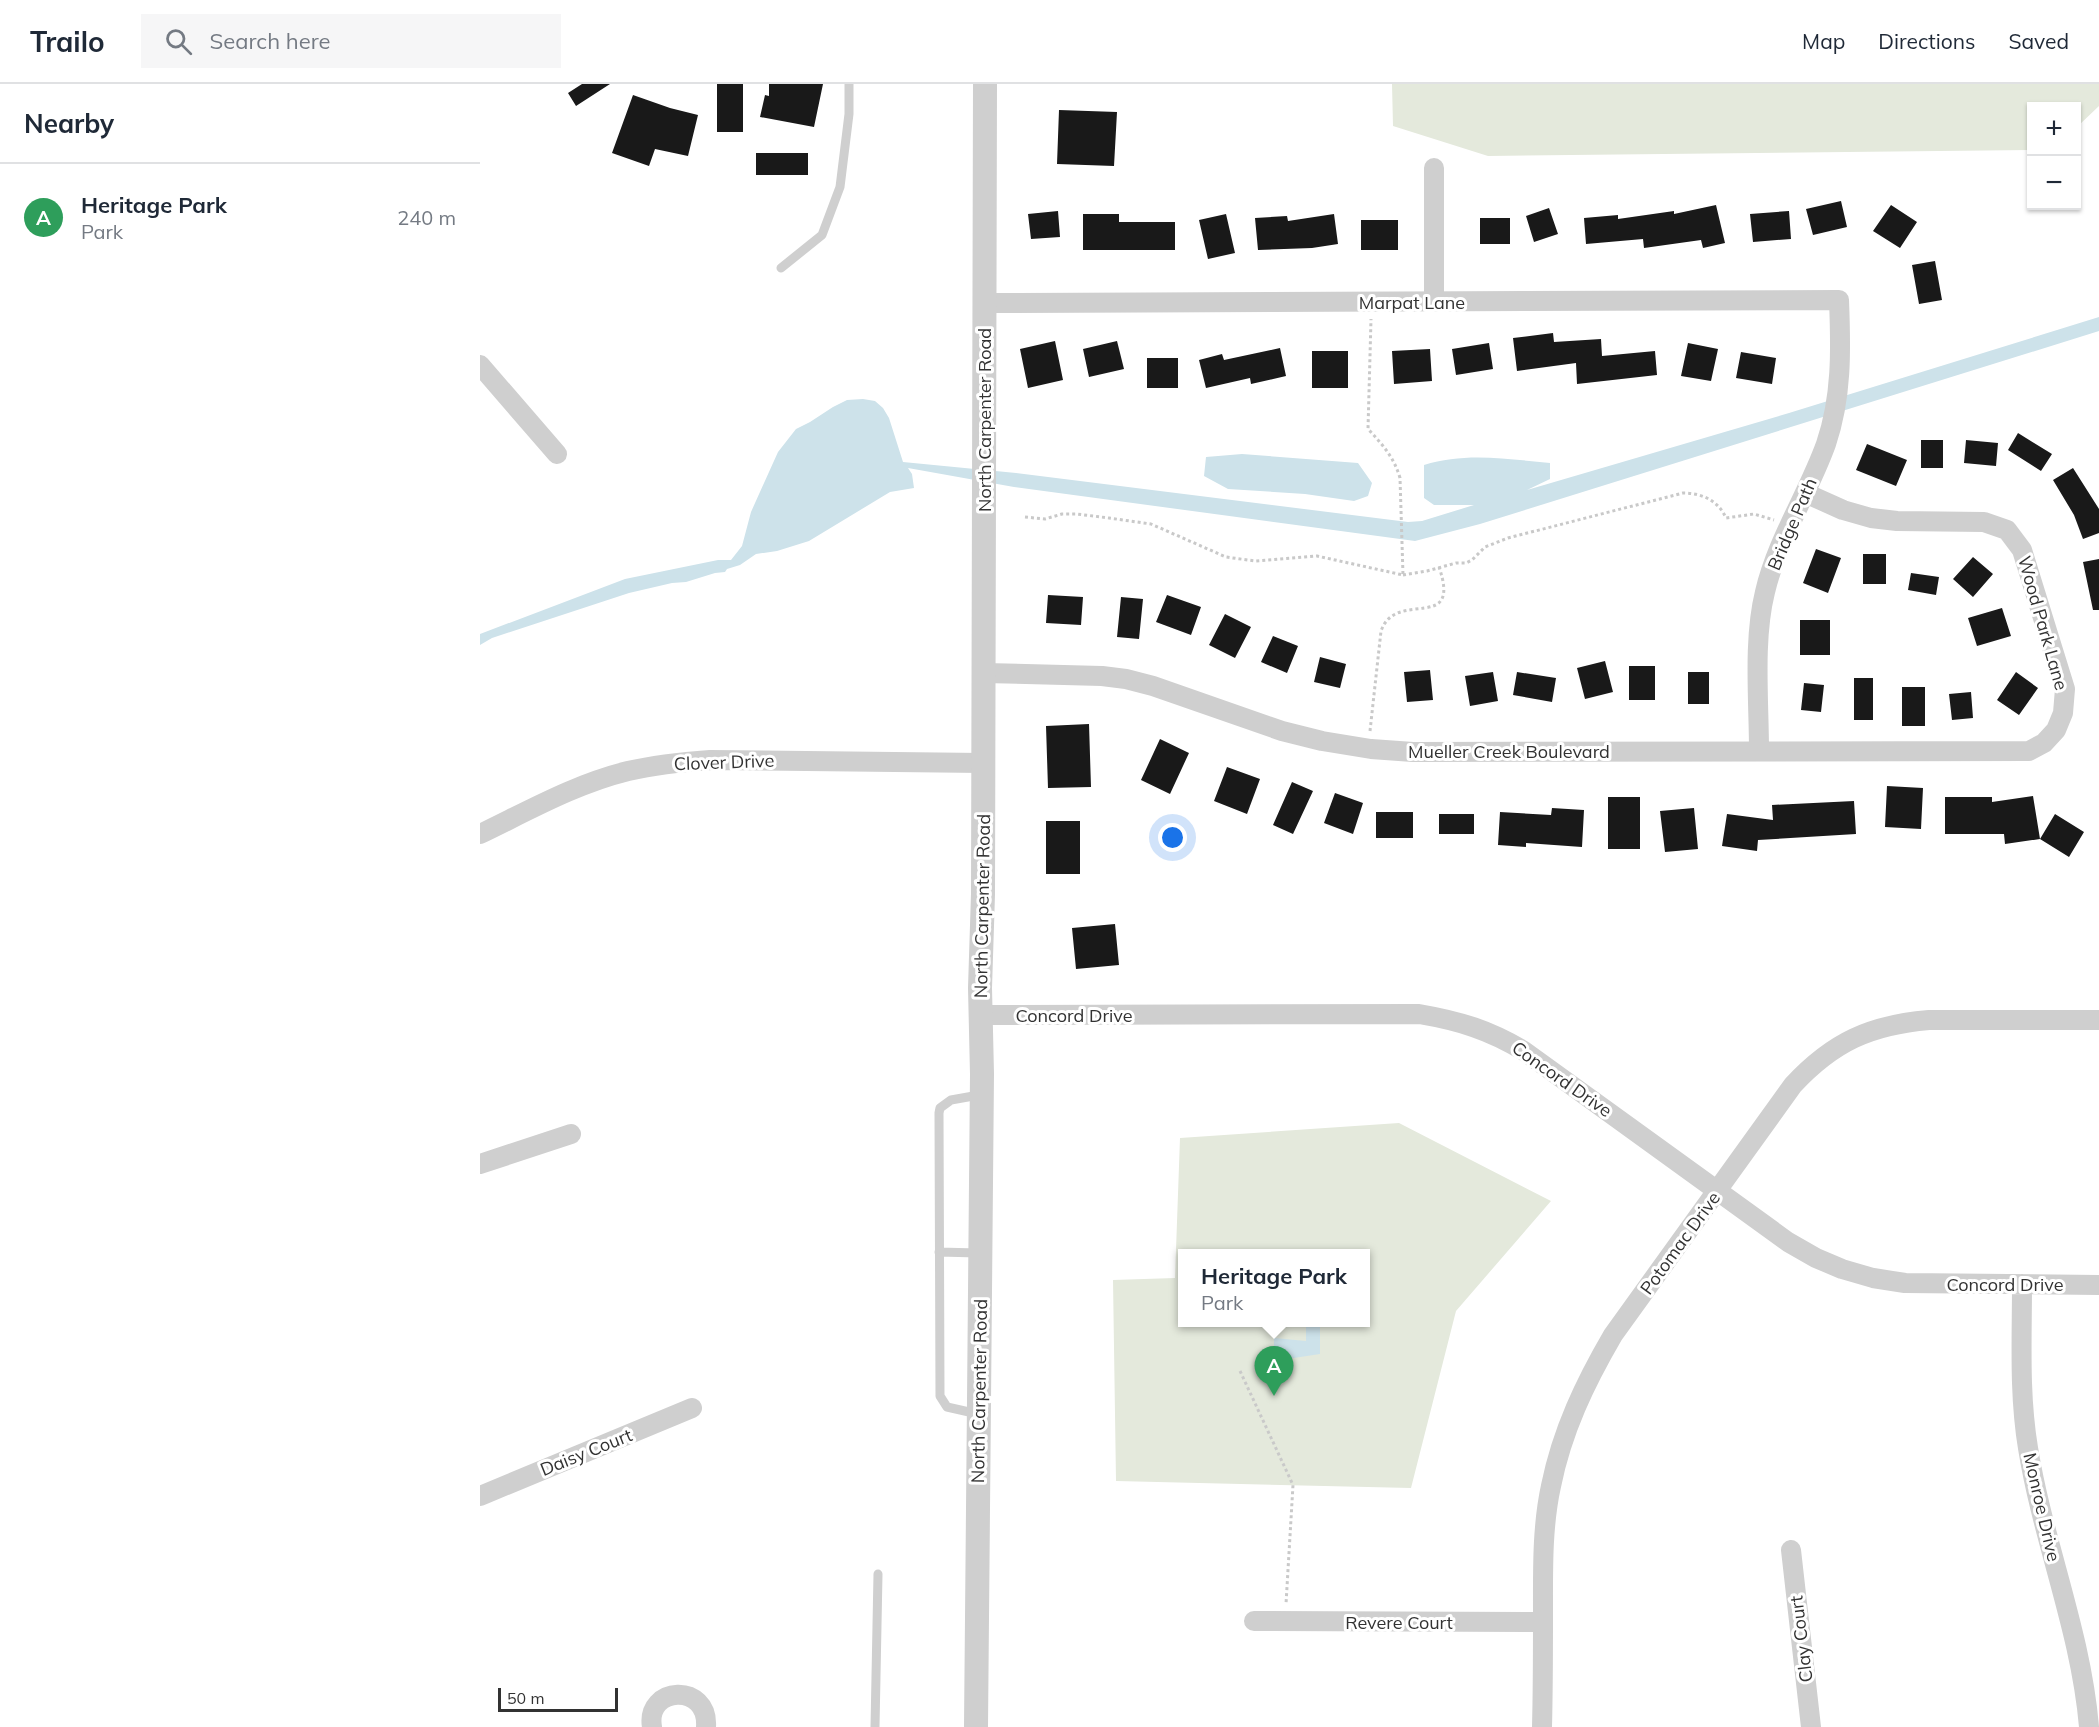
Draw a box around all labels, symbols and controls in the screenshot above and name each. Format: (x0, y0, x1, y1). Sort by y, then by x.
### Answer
search box (141, 14, 561, 68)
text: Trailo (30, 24, 105, 59)
icon: search (162, 25, 195, 58)
text: Search here (210, 27, 331, 55)
text: Map (1802, 28, 1845, 54)
text: Directions (1878, 28, 1975, 54)
text: Saved (2008, 28, 2069, 54)
map controls (2027, 102, 2081, 210)
button: + (2027, 102, 2081, 156)
text: Nearby (24, 107, 114, 140)
button: − (2027, 156, 2081, 210)
text: Heritage Park (81, 191, 227, 219)
text: A (36, 205, 51, 230)
text: 240 m (397, 205, 456, 230)
text: Park (81, 219, 123, 244)
street label: Marpat Lane (1359, 291, 1465, 314)
street label: North Carpenter Road (973, 328, 996, 512)
street label: Bridge Path (1762, 474, 1822, 574)
street label: Wood Park Lane (2013, 553, 2073, 693)
street label: Mueller Creek Boulevard (1408, 740, 1610, 763)
street label: Clover Drive (673, 749, 775, 775)
street label: North Carpenter Road (969, 814, 995, 998)
your location (1158, 823, 1187, 852)
street label: Concord Drive (1016, 1004, 1132, 1027)
street label: Concord Drive (1508, 1036, 1616, 1122)
street label: Potomac Drive (1635, 1187, 1725, 1299)
popup (1178, 1249, 1370, 1327)
text: Heritage Park (1201, 1262, 1347, 1290)
street label: Concord Drive (1947, 1273, 2063, 1296)
text: Park (1201, 1290, 1243, 1315)
street label: North Carpenter Road (966, 1299, 992, 1483)
pin: A (1254, 1346, 1294, 1396)
street label: Daisy Court (537, 1423, 635, 1481)
street label: Monroe Drive (2018, 1450, 2066, 1564)
street label: Clay Court (1784, 1594, 1818, 1684)
street label: Revere Court (1345, 1611, 1453, 1634)
scale bar (498, 1685, 618, 1712)
text: 50 m (507, 1688, 544, 1708)

